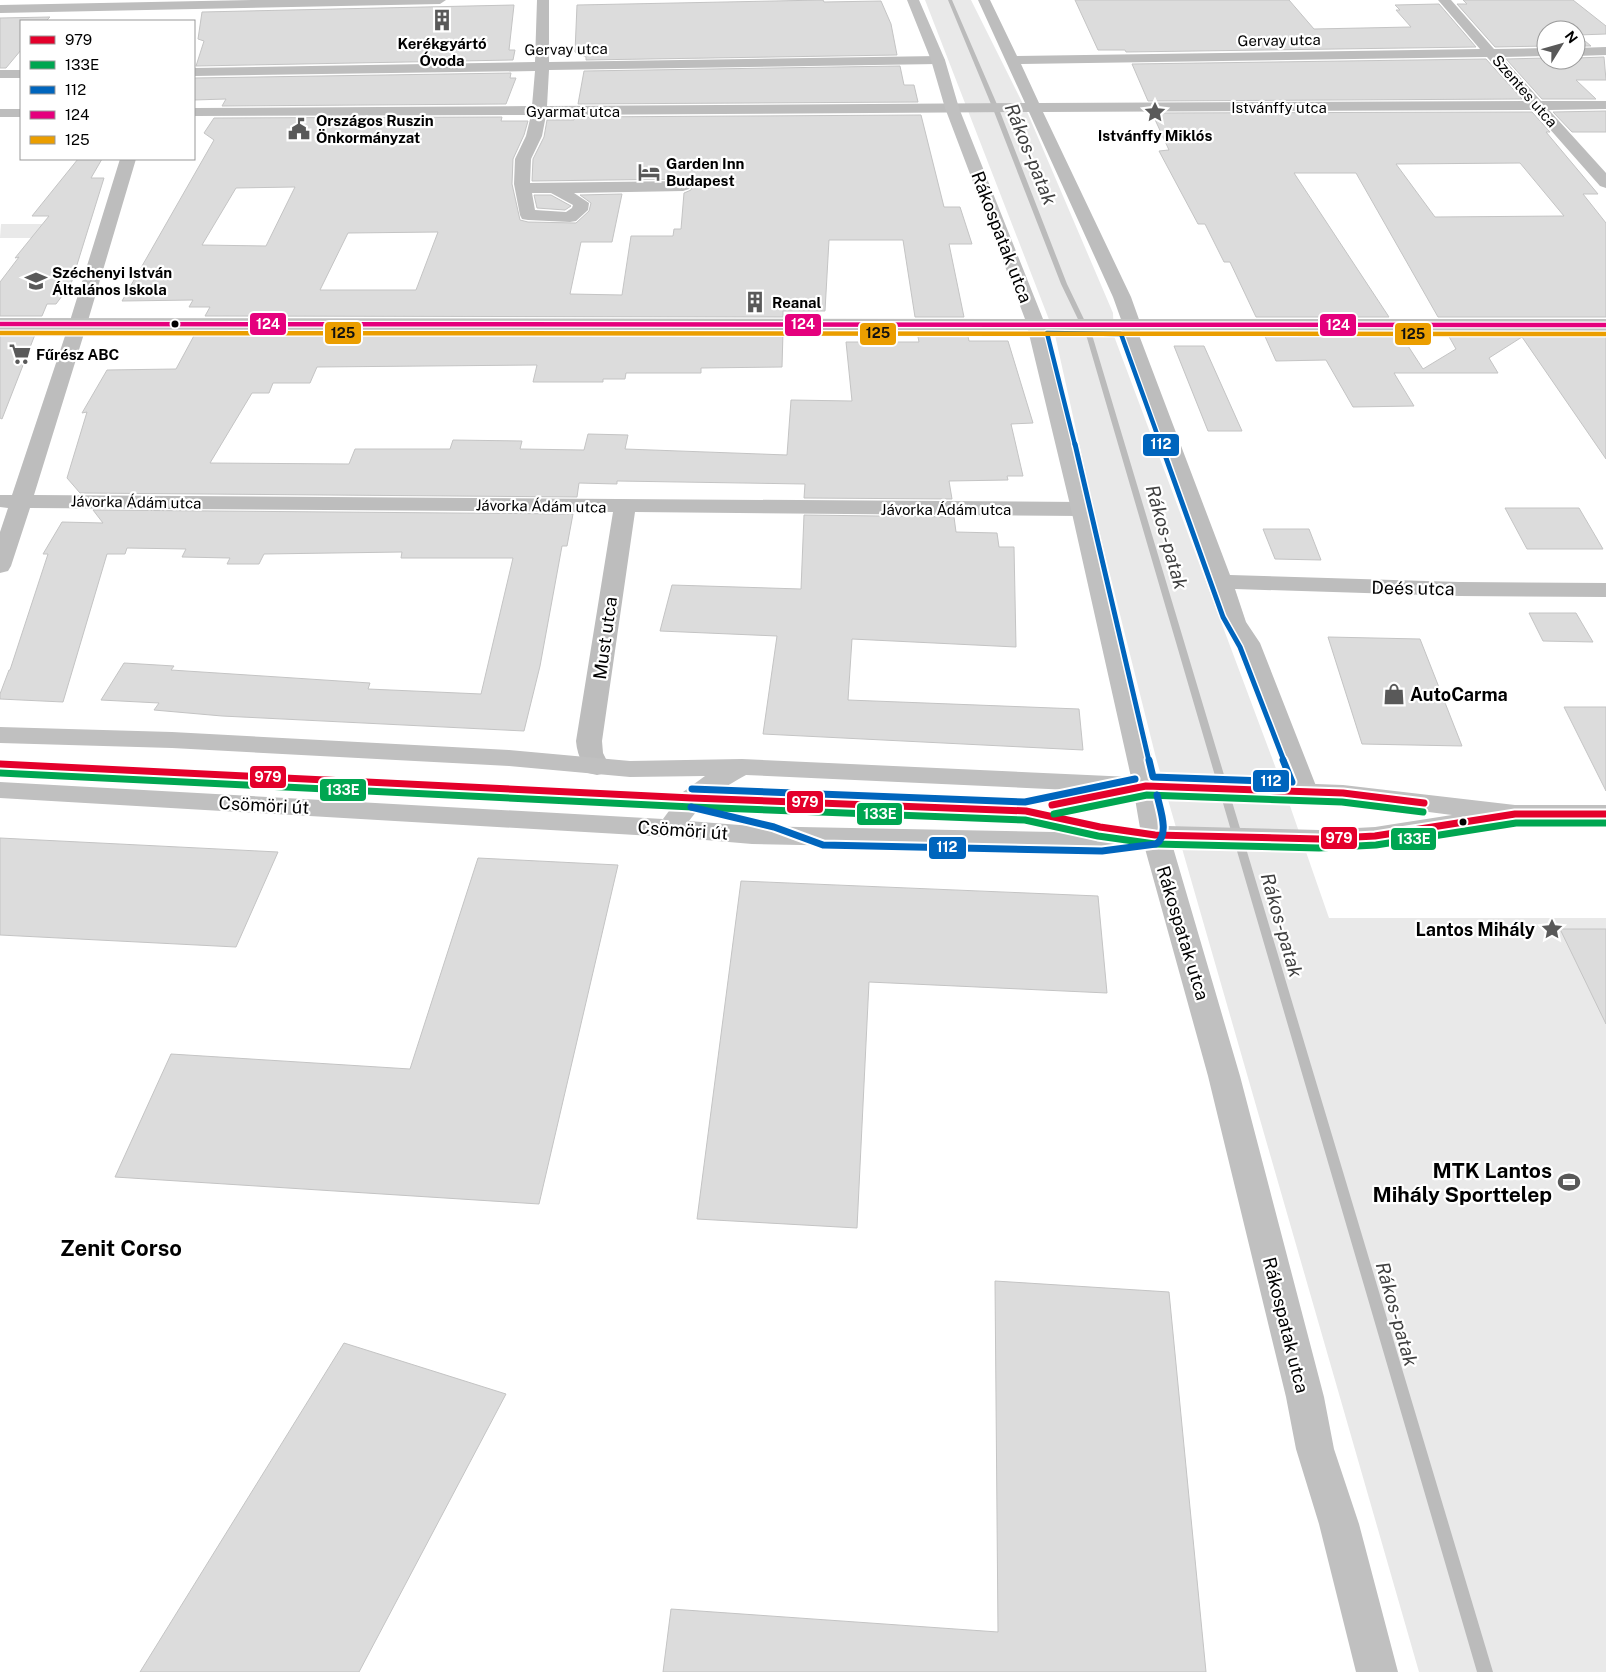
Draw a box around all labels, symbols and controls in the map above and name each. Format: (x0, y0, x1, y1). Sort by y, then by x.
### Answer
building icon: Kerékgyártó Óvoda (429, 7, 455, 33)
legend (20, 20, 195, 160)
north arrow (1536, 20, 1586, 70)
text: N (1562, 28, 1581, 46)
text: 979 (65, 31, 92, 48)
street label: Gervay utca (1237, 31, 1321, 49)
place label: Kerékgyártó Óvoda (397, 35, 487, 69)
street label: Gervay utca (524, 40, 608, 58)
street label: Szentes utca (1489, 52, 1561, 130)
text: 133E (65, 56, 99, 73)
text: 112 (65, 81, 86, 98)
place icon: Istvánffy Miklós (1142, 99, 1168, 125)
street label: Istvánffy utca (1231, 99, 1327, 116)
water label: Rákos-patak (1001, 100, 1062, 209)
street label: Gyarmat utca (526, 103, 620, 120)
text: 124 (65, 106, 89, 123)
place label: Országos Ruszin Önkormányzat (316, 112, 434, 146)
public building icon: Országos Ruszin Önkormányzat (286, 116, 312, 142)
place label: Istvánffy Miklós (1098, 127, 1212, 144)
text: 125 (65, 131, 90, 148)
place label: Garden Inn Budapest (666, 155, 745, 189)
hotel icon: Garden Inn Budapest (636, 159, 662, 185)
street label: Rákospatak utca (967, 168, 1037, 306)
place label: Széchenyi István Általános Iskola (52, 264, 172, 298)
school or university icon: Széchenyi István Általános Iskola (23, 268, 49, 294)
building icon: Reanal (742, 289, 768, 315)
place label: Reanal (772, 294, 822, 311)
line badge: 124 (249, 312, 287, 336)
line badge: 124 (784, 313, 822, 337)
line badge: 124 (1319, 313, 1357, 337)
text: 124 (256, 316, 280, 332)
text: 124 (791, 316, 815, 332)
text: 124 (1326, 317, 1350, 333)
unlabelled marker (170, 319, 180, 329)
line badge: 125 (324, 321, 362, 345)
line badge: 125 (859, 322, 897, 346)
line badge: 125 (1394, 322, 1432, 346)
text: 125 (331, 325, 355, 341)
text: 125 (866, 325, 890, 341)
text: 125 (1401, 326, 1425, 342)
supermarket icon: Fűrész ABC (7, 341, 33, 367)
place label: Fűrész ABC (36, 346, 120, 363)
line badge: 112 (1142, 433, 1180, 457)
text: 112 (1151, 436, 1172, 452)
water label: Rákos-patak (1142, 482, 1193, 592)
street label: Jávorka Ádám utca (70, 492, 202, 512)
street label: Jávorka Ádám utca (475, 496, 607, 516)
street label: Jávorka Ádám utca (881, 501, 1011, 518)
street label: Deés utca (1371, 577, 1455, 599)
street label: Must utca (589, 595, 621, 681)
shop icon: AutoCarma (1381, 681, 1407, 707)
place label: AutoCarma (1410, 684, 1508, 705)
line badge: 979 (249, 765, 287, 789)
text: 979 (255, 769, 281, 785)
line badge: 112 (1252, 769, 1290, 793)
text: 112 (1261, 773, 1282, 789)
line badge: 133E (319, 778, 367, 802)
text: 133E (326, 782, 360, 798)
line badge: 979 (786, 790, 824, 814)
street label: Csömöri út (218, 792, 310, 818)
text: 979 (792, 794, 818, 810)
line badge: 133E (856, 802, 903, 826)
text: 133E (863, 806, 897, 822)
street label: Csömöri út (637, 816, 729, 844)
unlabelled marker (1458, 817, 1468, 827)
line badge: 979 (1320, 826, 1358, 850)
line badge: 133E (1390, 827, 1437, 851)
text: 979 (1326, 830, 1352, 846)
text: 133E (1397, 831, 1431, 847)
line badge: 112 (928, 836, 967, 860)
text: 112 (937, 839, 958, 855)
street label: Rákospatak utca (1153, 863, 1213, 1003)
water label: Rákos-patak (1257, 870, 1308, 980)
place icon: Lantos Mihály (1539, 916, 1565, 942)
place label: Lantos Mihály (1415, 919, 1535, 940)
place label: MTK Lantos Mihály Sporttelep (1372, 1158, 1552, 1207)
sports icon: MTK Lantos Mihály Sporttelep (1556, 1169, 1582, 1195)
district label: Zenit Corso (60, 1235, 182, 1261)
street label: Rákospatak utca (1259, 1255, 1313, 1395)
water label: Rákos-patak (1372, 1259, 1423, 1369)

